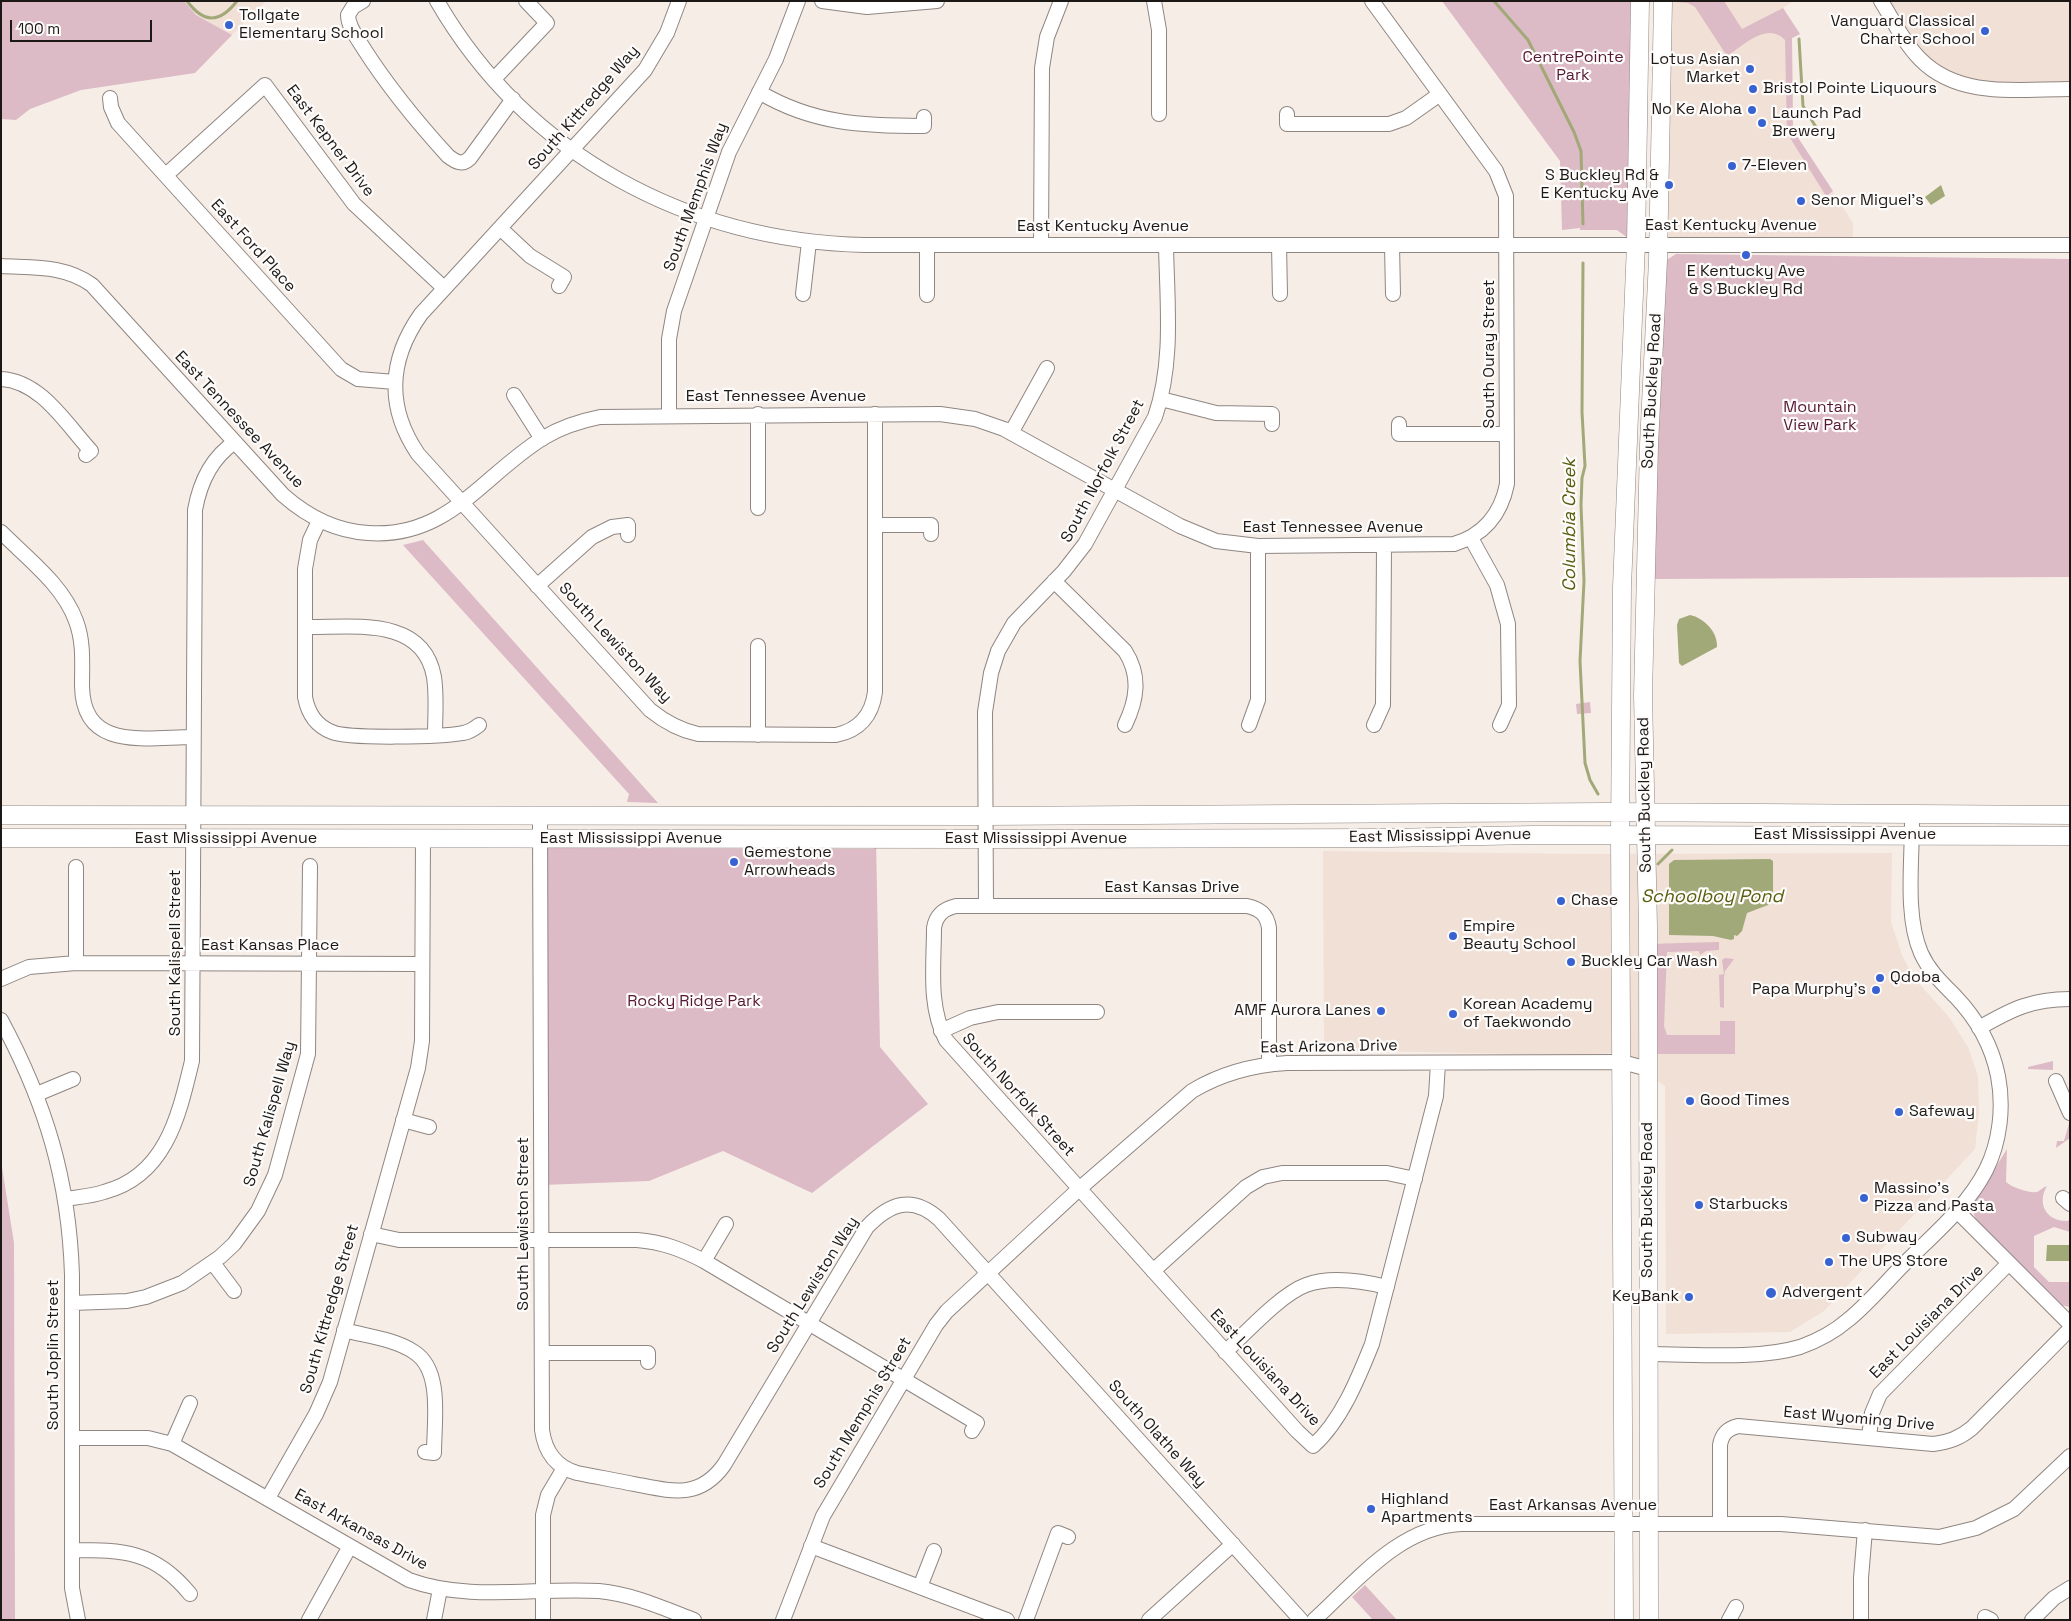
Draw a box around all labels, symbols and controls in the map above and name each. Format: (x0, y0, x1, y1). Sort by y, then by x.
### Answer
place label: Tollgate Elementary School (239, 6, 384, 44)
scale bar (12, 10, 155, 42)
place label: Vanguard Classical Charter School (1830, 12, 1975, 50)
text: 100 m (18, 19, 60, 38)
marker: Tollgate Elementary School (223, 19, 235, 31)
marker: Vanguard Classical Charter School (1979, 25, 1991, 37)
street label: South Kittredge Way (525, 42, 643, 174)
park label: CentrePointe Park (1522, 48, 1624, 86)
place label: Lotus Asian Market (1651, 50, 1740, 88)
marker: Lotus Asian Market (1744, 63, 1756, 75)
place label: Bristol Pointe Liquours (1763, 79, 1937, 99)
street label: East Kepner Drive (282, 81, 378, 201)
marker: Bristol Pointe Liquours (1747, 83, 1759, 95)
place label: No Ke Aloha (1651, 100, 1742, 120)
marker: No Ke Aloha (1746, 104, 1758, 116)
place label: Launch Pad Brewery (1772, 104, 1862, 142)
marker: Launch Pad Brewery (1756, 117, 1768, 129)
street label: South Memphis Way (660, 120, 732, 274)
place label: 7-Eleven (1742, 156, 1807, 176)
marker: 7-Eleven (1726, 160, 1738, 172)
place label: S Buckley Rd & E Kentucky Ave (1541, 166, 1659, 204)
marker: S Buckley Rd & E Kentucky Ave (1663, 179, 1675, 191)
place label: Senor Miguel's (1811, 191, 1924, 211)
marker: Senor Miguel's (1795, 195, 1807, 207)
street label: East Ford Place (206, 196, 300, 296)
street label: East Kentucky Avenue (1645, 216, 1817, 236)
street label: East Kentucky Avenue (1017, 217, 1189, 237)
marker: E Kentucky Ave & S Buckley Rd (1740, 249, 1752, 261)
place label: E Kentucky Ave & S Buckley Rd (1687, 262, 1805, 300)
street label: South Ouray Street (1480, 280, 1500, 428)
street label: South Buckley Road (1638, 313, 1666, 469)
street label: East Tennessee Avenue (170, 347, 308, 493)
street label: East Tennessee Avenue (686, 387, 866, 407)
street label: South Norfolk Street (1057, 396, 1149, 546)
park label: Mountain View Park (1783, 398, 1857, 436)
water label: Columbia Creek (1559, 458, 1581, 592)
street label: East Tennessee Avenue (1243, 518, 1423, 538)
street label: South Lewiston Way (554, 579, 676, 707)
street label: South Buckley Road (1634, 717, 1656, 873)
street label: East Mississippi Avenue (1349, 825, 1531, 847)
street label: East Mississippi Avenue (1754, 825, 1936, 845)
street label: East Mississippi Avenue (135, 829, 317, 849)
street label: East Mississippi Avenue (540, 829, 722, 849)
street label: East Mississippi Avenue (945, 829, 1127, 849)
place label: Gemestone Arrowheads (744, 843, 835, 881)
marker: Gemestone Arrowheads (728, 856, 740, 868)
street label: South Kalispell Street (166, 870, 186, 1036)
street label: East Kansas Drive (1104, 878, 1240, 898)
water label: Schoolboy Pond (1641, 886, 1783, 908)
place label: Chase (1571, 891, 1618, 911)
marker: Chase (1555, 895, 1567, 907)
place label: Empire Beauty School (1463, 917, 1576, 955)
marker: Empire Beauty School (1447, 930, 1459, 942)
street label: East Kansas Place (201, 936, 339, 956)
place label: Buckley Car Wash (1581, 952, 1718, 972)
marker: Buckley Car Wash (1565, 956, 1577, 968)
place label: Qdoba (1890, 968, 1940, 988)
marker: Qdoba (1874, 972, 1886, 984)
place label: Papa Murphy's (1752, 980, 1866, 1000)
marker: Papa Murphy's (1870, 984, 1882, 996)
park label: Rocky Ridge Park (627, 992, 761, 1012)
place label: Korean Academy of Taekwondo (1463, 995, 1592, 1033)
place label: AMF Aurora Lanes (1234, 1001, 1371, 1021)
marker: AMF Aurora Lanes (1375, 1005, 1387, 1017)
marker: Korean Academy of Taekwondo (1447, 1008, 1459, 1020)
street label: South Norfolk Street (958, 1029, 1078, 1161)
street label: East Arizona Drive (1260, 1036, 1398, 1058)
street label: South Kalispell Way (240, 1039, 300, 1189)
place label: Good Times (1700, 1091, 1790, 1111)
marker: Good Times (1684, 1095, 1696, 1107)
place label: Safeway (1909, 1102, 1975, 1122)
marker: Safeway (1893, 1106, 1905, 1118)
street label: South Buckley Road (1638, 1122, 1658, 1278)
street label: South Lewiston Street (514, 1137, 534, 1311)
place label: Massino's Pizza and Pasta (1874, 1179, 1994, 1217)
marker: Massino's Pizza and Pasta (1858, 1192, 1870, 1204)
place label: Starbucks (1709, 1195, 1788, 1215)
marker: Starbucks (1693, 1199, 1705, 1211)
street label: South Lewiston Way (763, 1213, 863, 1357)
street label: South Kittredge Street (297, 1222, 363, 1396)
place label: Subway (1856, 1228, 1917, 1248)
marker: Subway (1840, 1232, 1852, 1244)
place label: The UPS Store (1839, 1252, 1948, 1272)
marker: The UPS Store (1823, 1256, 1835, 1268)
street label: East Louisiana Drive (1866, 1261, 1988, 1383)
street label: South Joplin Street (44, 1280, 64, 1430)
place label: Advergent (1782, 1283, 1863, 1303)
marker: Advergent (1764, 1286, 1778, 1300)
place label: KeyBank (1612, 1287, 1679, 1307)
marker: KeyBank (1683, 1291, 1695, 1303)
street label: East Louisiana Drive (1206, 1305, 1324, 1431)
street label: South Memphis Street (810, 1334, 916, 1492)
street label: South Olathe Way (1104, 1376, 1210, 1492)
street label: East Wyoming Drive (1783, 1403, 1935, 1435)
street label: East Arkansas Drive (291, 1485, 431, 1575)
place label: Highland Apartments (1381, 1490, 1473, 1528)
street label: East Arkansas Avenue (1489, 1496, 1657, 1516)
marker: Highland Apartments (1365, 1503, 1377, 1515)

